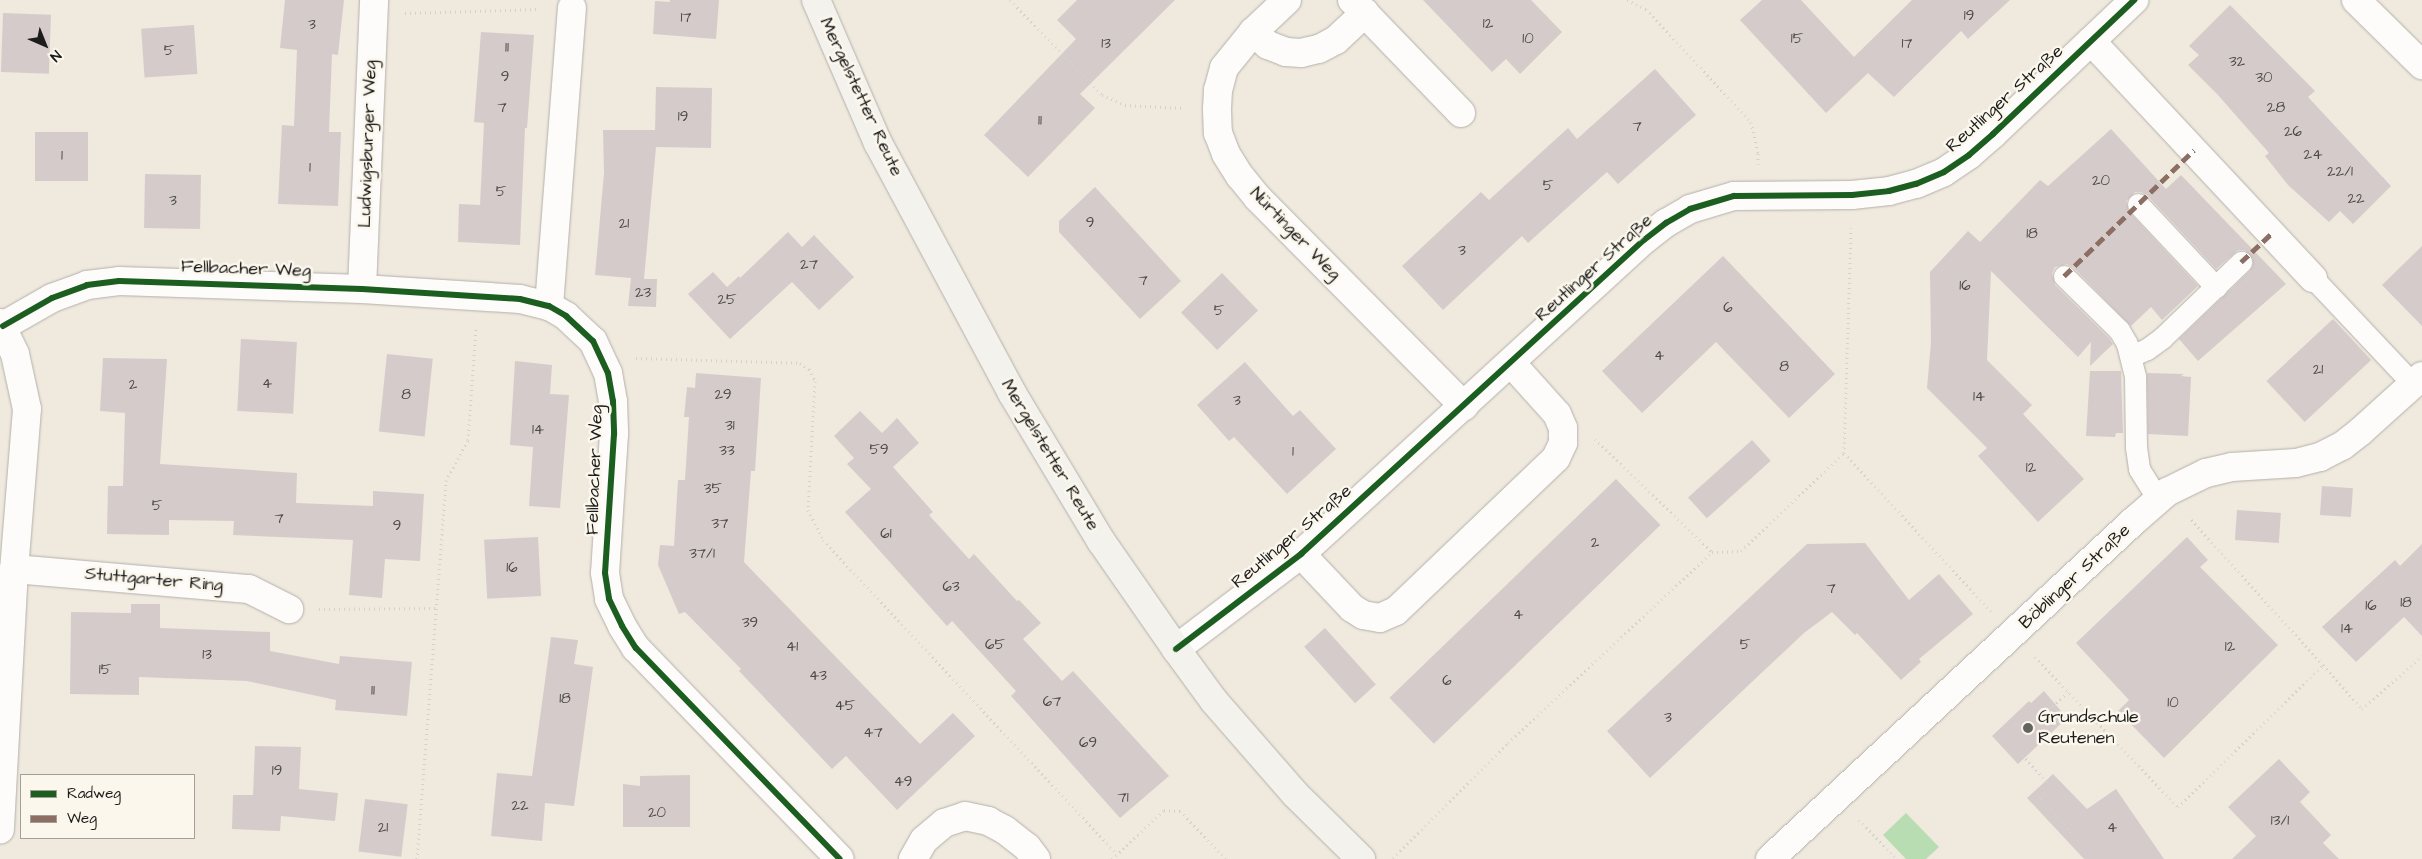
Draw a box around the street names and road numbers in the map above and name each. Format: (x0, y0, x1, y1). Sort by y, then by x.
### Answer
street label: Mergelstetter Reute (815, 14, 907, 180)
street label: Reutlinger Straße (1942, 41, 2068, 157)
street label: Ludwigsburger Weg (354, 60, 382, 228)
street label: Nürtinger Weg (1245, 183, 1345, 285)
street label: Reutlinger Straße (1531, 210, 1657, 326)
street label: Fellbacher Weg (181, 256, 311, 282)
street label: Mergelstetter Reute (996, 375, 1104, 535)
street label: Fellbacher Weg (582, 405, 608, 535)
street label: Reutlinger Straße (1228, 480, 1356, 594)
street label: Böblinger Straße (2015, 520, 2135, 634)
street label: Stuttgarter Ring (84, 563, 224, 597)

